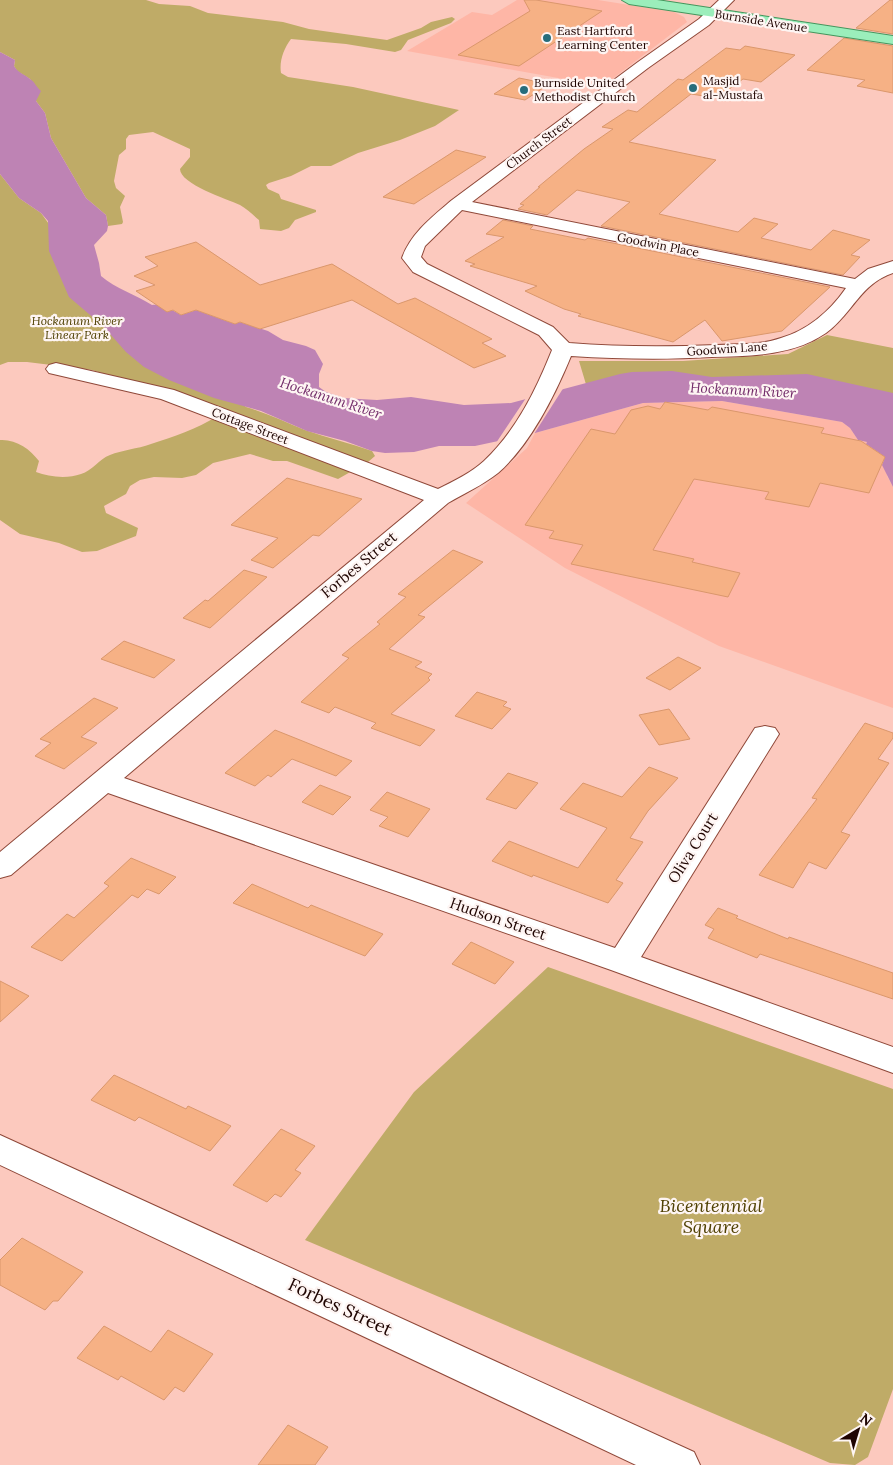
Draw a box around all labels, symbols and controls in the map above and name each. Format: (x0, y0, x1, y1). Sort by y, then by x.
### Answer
street label: Burnside Avenue (714, 6, 809, 35)
place label: East Hartford Learning Center (557, 23, 649, 52)
marker: East Hartford Learning Center (541, 32, 553, 44)
place label: Masjid al-Mustafa (703, 73, 763, 102)
place label: Burnside United Methodist Church (534, 75, 636, 104)
marker: Masjid al-Mustafa (687, 82, 699, 94)
marker: Burnside United Methodist Church (518, 84, 530, 96)
street label: Church Street (503, 113, 575, 172)
street label: Goodwin Place (616, 229, 701, 260)
park label: Hockanum River Linear Park (32, 313, 123, 342)
street label: Goodwin Lane (686, 338, 768, 359)
water label: Hockanum River (278, 373, 385, 423)
water label: Hockanum River (690, 378, 797, 402)
street label: Cottage Street (210, 404, 291, 447)
street label: Forbes Street (317, 527, 401, 602)
street label: Oliva Court (663, 809, 722, 887)
street label: Hudson Street (447, 893, 549, 944)
park label: Bicentennial Square (659, 1194, 763, 1238)
street label: Forbes Street (285, 1272, 396, 1341)
north arrow (833, 1405, 883, 1455)
text: N (856, 1409, 876, 1430)

